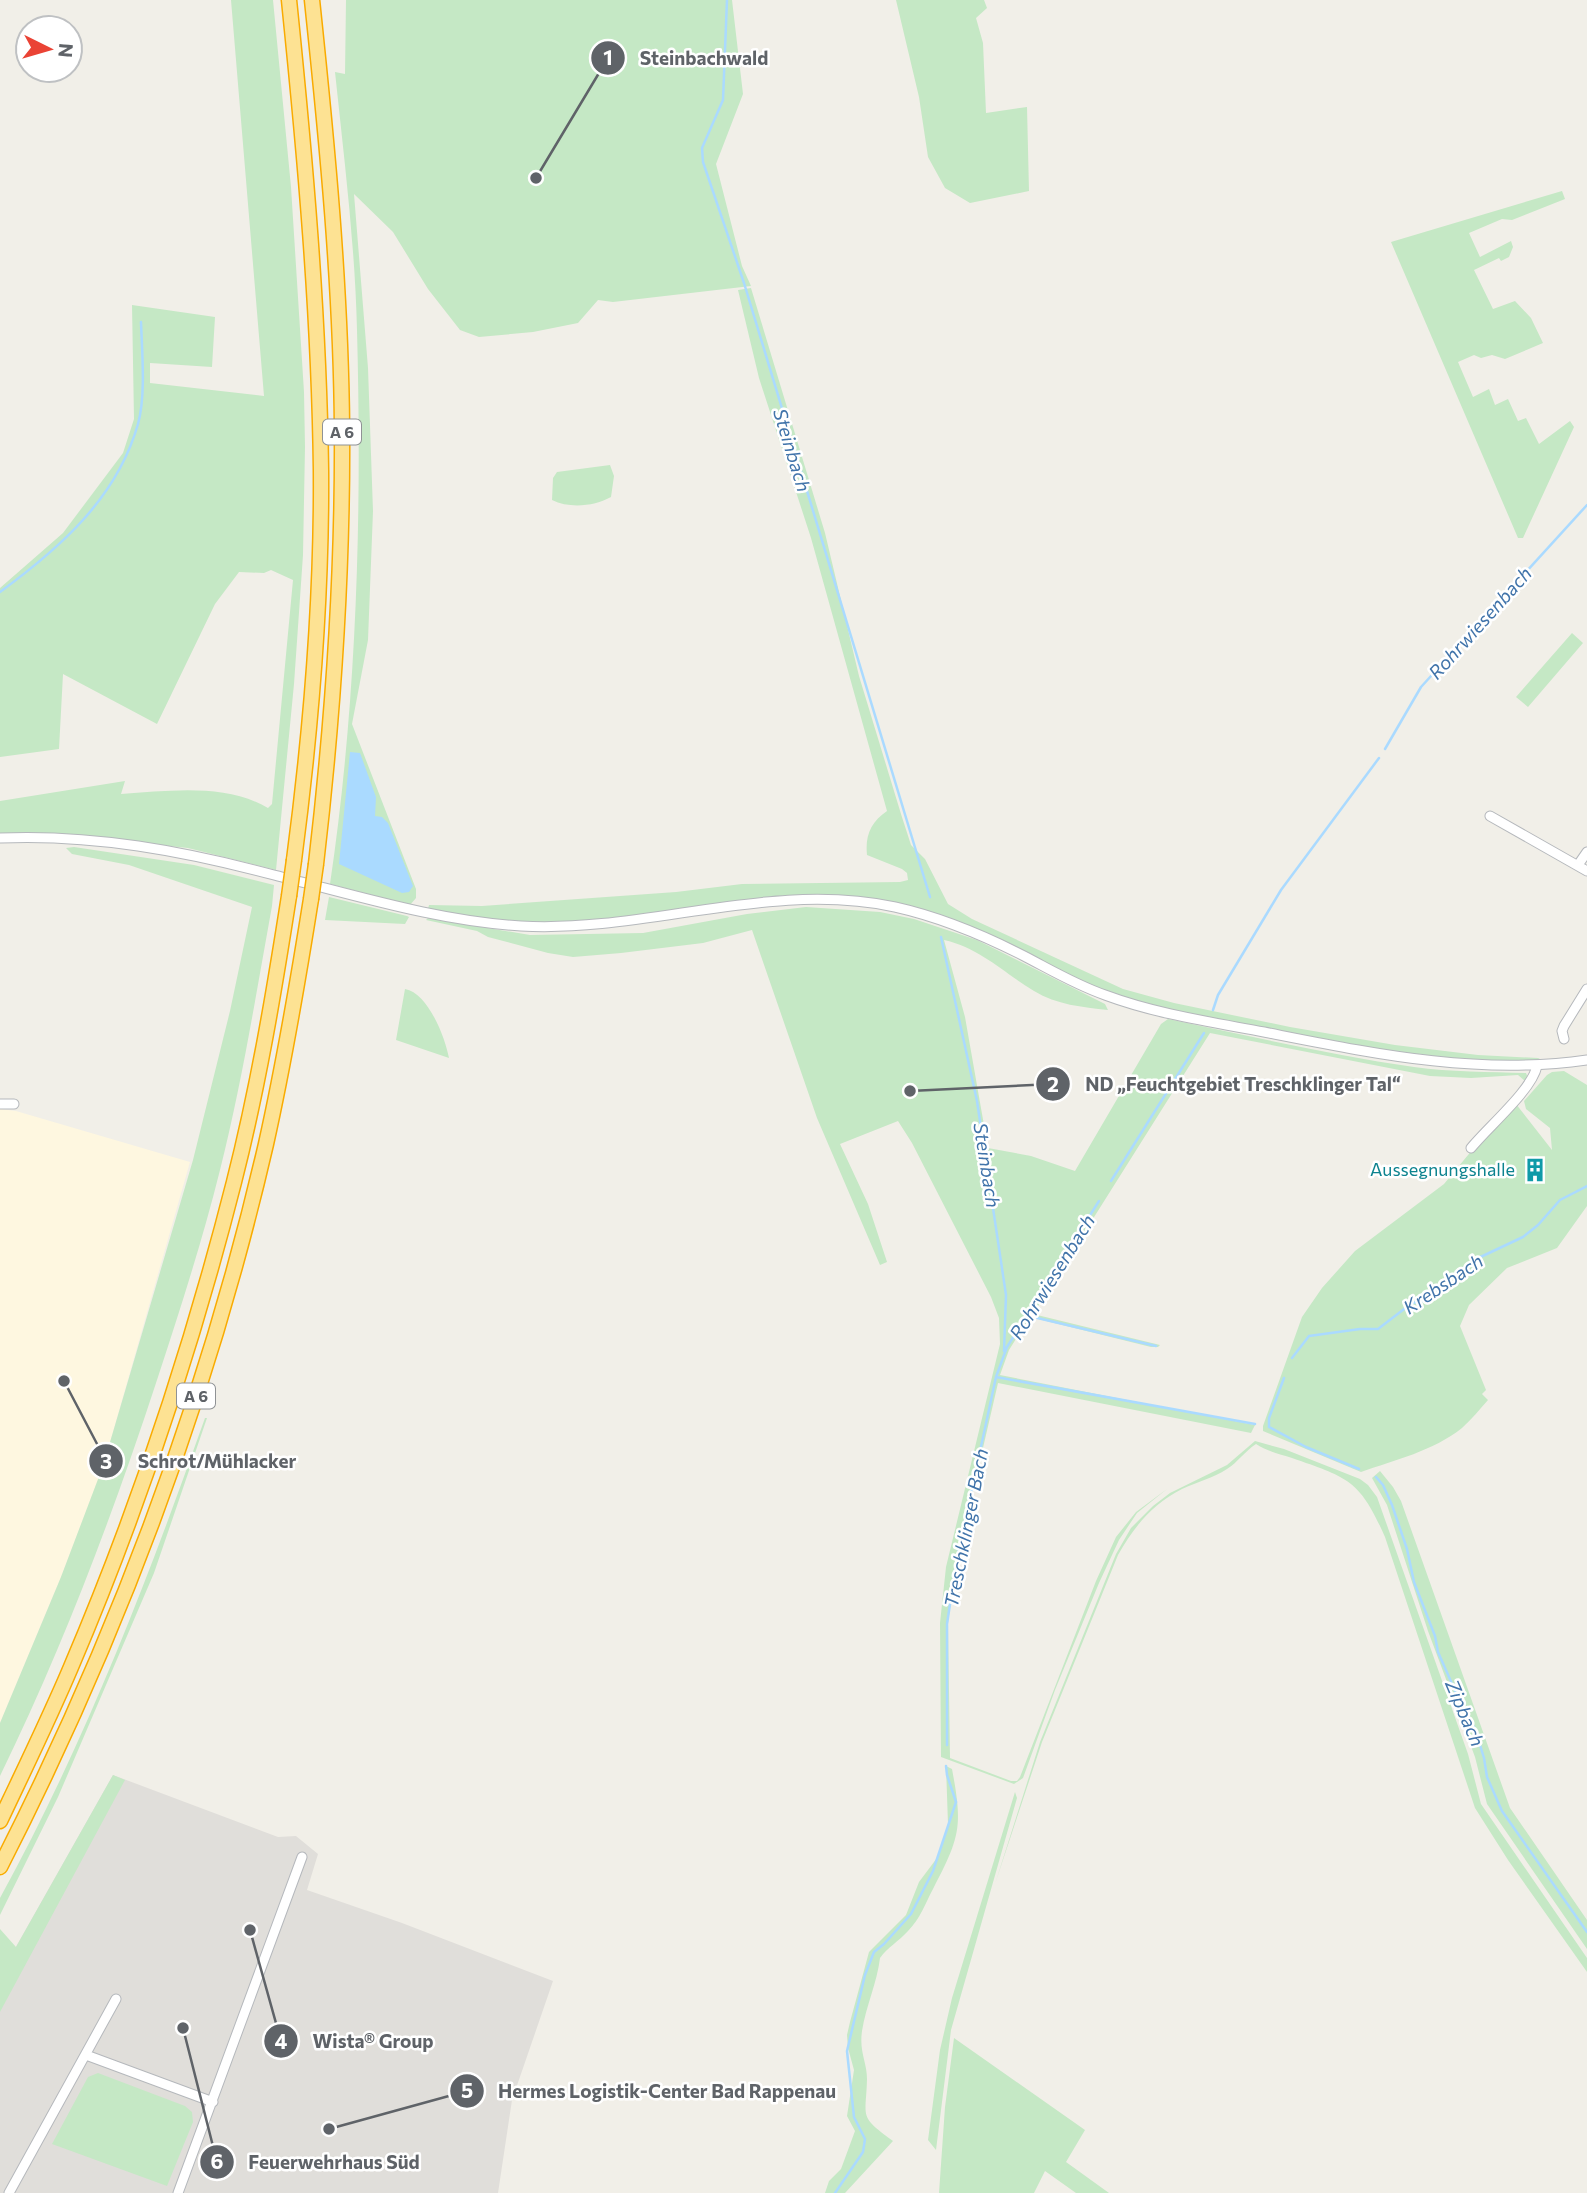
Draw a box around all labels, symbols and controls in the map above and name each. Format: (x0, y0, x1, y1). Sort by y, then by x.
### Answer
north arrow (14, 14, 84, 84)
callout: Steinbachwald (590, 38, 782, 78)
text: N (54, 42, 79, 59)
text: 1 (603, 44, 613, 69)
text: Steinbachwald (640, 46, 768, 69)
water label: Steinbach (769, 405, 816, 494)
road number: A 6 (323, 420, 361, 444)
water label: Rohrwiesenbach (1423, 562, 1536, 684)
callout: ND „Feuchtgebiet Treschklinger Tal“ (1036, 1064, 1414, 1104)
text: 2 (1047, 1071, 1059, 1096)
text: ND „Feuchtgebiet Treschklinger Tal“ (1085, 1072, 1401, 1095)
water label: Steinbach (969, 1121, 1006, 1209)
building icon: Aussegnungshalle (1521, 1156, 1549, 1184)
place label: Aussegnungshalle (1370, 1158, 1515, 1180)
water label: Rohrwiesenbach (1004, 1210, 1099, 1343)
water label: Krebsbach (1398, 1248, 1487, 1319)
road number: A 6 (177, 1384, 215, 1408)
callout: Schrot/Mühlacker (89, 1441, 311, 1481)
water label: Treschklinger Bach (939, 1446, 992, 1609)
text: 3 (100, 1448, 112, 1473)
text: Schrot/Mühlacker (138, 1449, 296, 1472)
water label: Zipbach (1441, 1675, 1490, 1750)
callout: Wista® Group (264, 2021, 448, 2061)
text: 4 (275, 2028, 288, 2053)
text: Wista® Group (312, 2029, 434, 2052)
callout: Hermes Logistik-Center Bad Rappenau (449, 2071, 850, 2111)
text: 5 (461, 2077, 473, 2102)
text: Hermes Logistik-Center Bad Rappenau (498, 2079, 836, 2102)
callout: Feuerwehrhaus Süd (199, 2142, 433, 2182)
text: 6 (211, 2148, 224, 2173)
text: Feuerwehrhaus Süd (248, 2150, 420, 2173)

